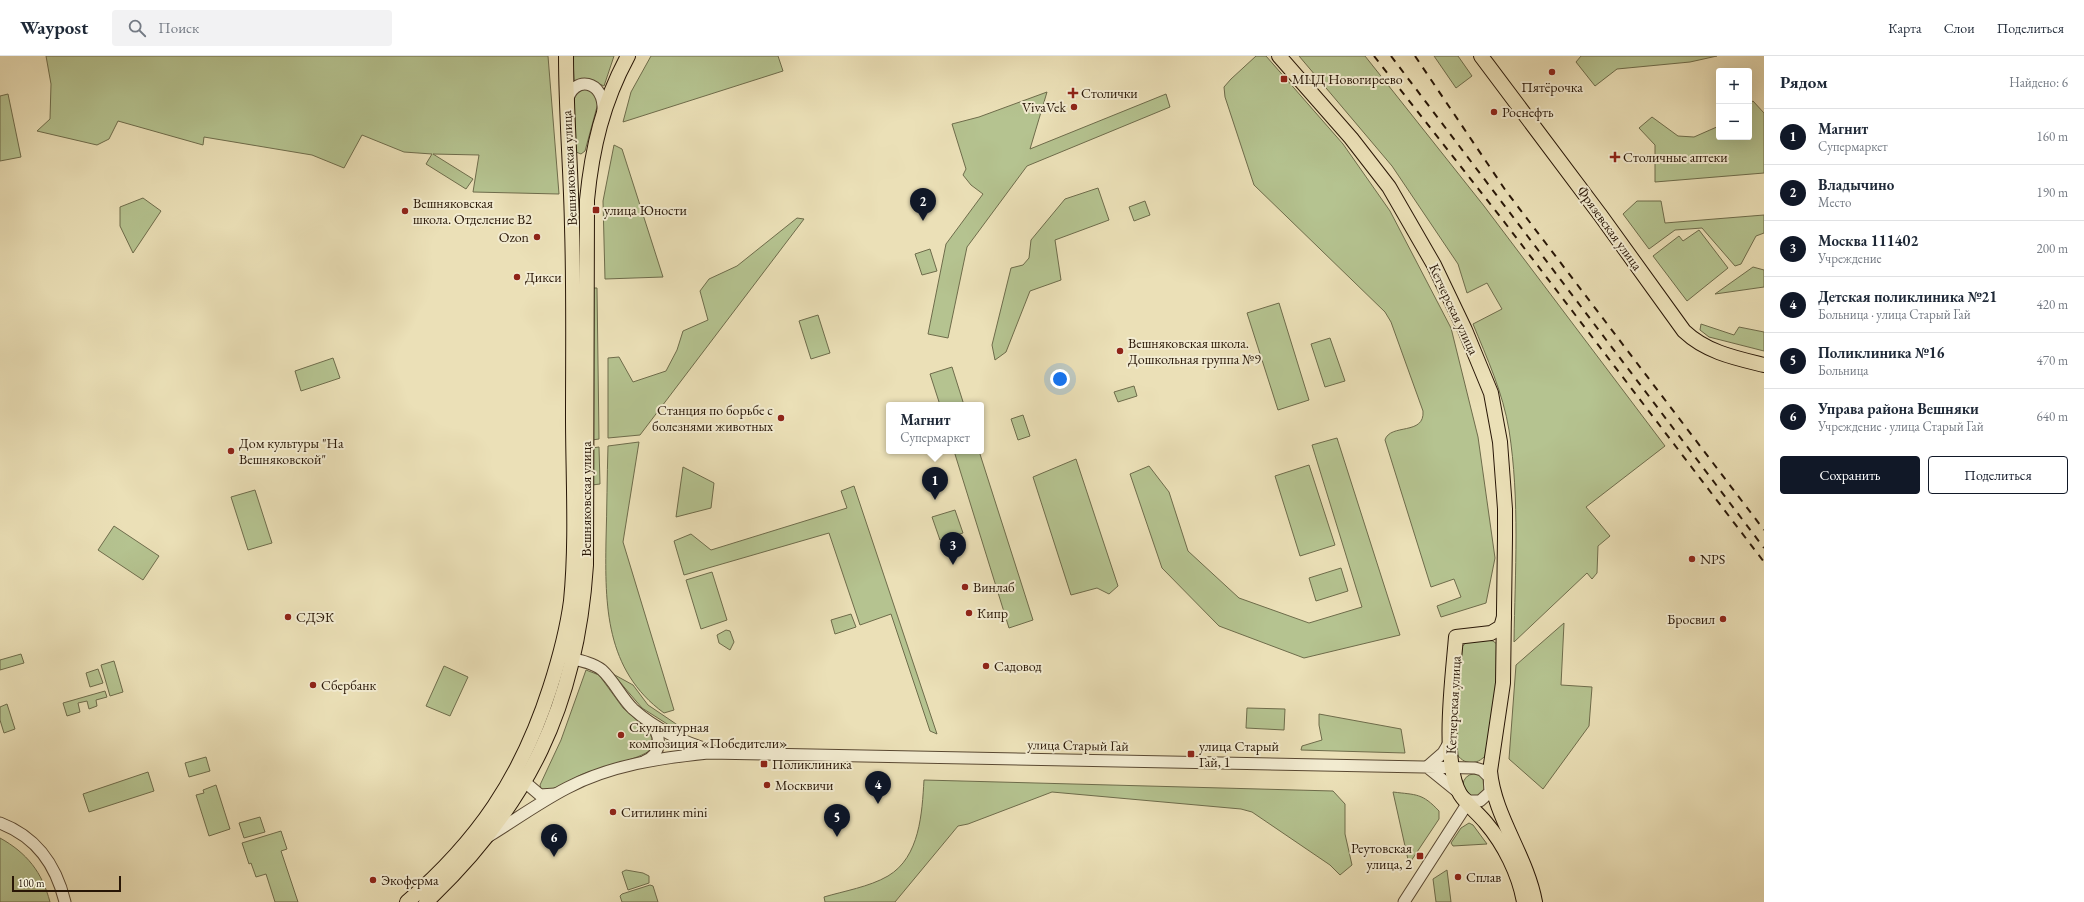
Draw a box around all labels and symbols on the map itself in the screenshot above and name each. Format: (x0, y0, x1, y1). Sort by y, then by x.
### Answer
marker: Пятёрочка (1547, 67, 1557, 77)
place label: МЦД Новогиреево (1292, 70, 1403, 88)
marker: МЦД Новогиреево (1279, 74, 1289, 84)
place label: Пятёрочка (1521, 78, 1583, 96)
place label: Столички (1081, 84, 1138, 102)
marker: Столички (1068, 88, 1078, 98)
place label: VivaVek (1022, 98, 1066, 116)
marker: VivaVek (1069, 102, 1079, 112)
place label: Роснефть (1502, 103, 1554, 121)
marker: Роснефть (1489, 107, 1499, 117)
street label: Вешняковская улица (557, 109, 581, 226)
place label: Столичные аптеки (1623, 148, 1728, 166)
marker: Столичные аптеки (1610, 152, 1620, 162)
street label: Фрязевская улица (1573, 182, 1647, 274)
pin: 2 (910, 188, 936, 221)
place label: Вешняковская школа. Отделение В2 (413, 194, 532, 228)
place label: улица Юности (604, 201, 688, 219)
marker: улица Юности (591, 205, 601, 215)
marker: Вешняковская школа. Отделение В2 (400, 206, 410, 216)
place label: Ozon (499, 228, 530, 246)
marker: Ozon (532, 232, 542, 242)
street label: Кетчерская улица (1425, 261, 1483, 358)
place label: Дикси (525, 268, 562, 286)
marker: Дикси (512, 272, 522, 282)
place label: Вешняковская школа. Дошкольная группа №9 (1128, 334, 1261, 368)
marker: Вешняковская школа. Дошкольная группа №9 (1115, 346, 1125, 356)
your location (1050, 369, 1070, 389)
place label: Станция по борьбе с болезнями животных (652, 401, 773, 435)
marker: Станция по борьбе с болезнями животных (776, 413, 786, 423)
place label: Дом культуры "На Вешняковской" (239, 434, 344, 468)
street label: Вешняковская улица (577, 441, 595, 557)
marker: Дом культуры "На Вешняковской" (226, 446, 236, 456)
pin: 1 (922, 467, 948, 500)
pin: 3 (940, 532, 966, 565)
place label: NPS (1700, 550, 1725, 568)
marker: NPS (1687, 554, 1697, 564)
place label: Винлаб (973, 578, 1015, 596)
marker: Винлаб (960, 582, 970, 592)
place label: Кипр (977, 604, 1008, 622)
place label: СДЭК (296, 608, 335, 626)
marker: Кипр (964, 608, 974, 618)
place label: Бросвил (1667, 610, 1715, 628)
marker: СДЭК (283, 612, 293, 622)
marker: Бросвил (1718, 614, 1728, 624)
street label: Кетчерская улица (1441, 655, 1465, 755)
place label: Садовод (994, 657, 1042, 675)
marker: Садовод (981, 661, 991, 671)
place label: Сбербанк (321, 676, 377, 694)
marker: Сбербанк (308, 680, 318, 690)
place label: Скульптурная композиция «Победители» (629, 718, 787, 752)
marker: Скульптурная композиция «Победители» (616, 730, 626, 740)
street label: улица Старый Гай (1027, 735, 1129, 755)
place label: улица Старый Гай, 1 (1199, 737, 1280, 771)
marker: улица Старый Гай, 1 (1186, 749, 1196, 759)
place label: Поликлиника (772, 755, 852, 773)
marker: Поликлиника (759, 759, 769, 769)
pin: 4 (865, 771, 891, 804)
place label: Москвичи (775, 776, 834, 794)
marker: Москвичи (762, 780, 772, 790)
place label: Ситилинк mini (621, 803, 708, 821)
pin: 5 (824, 804, 850, 837)
marker: Ситилинк mini (608, 807, 618, 817)
pin: 6 (541, 824, 567, 857)
place label: Реутовская улица, 2 (1351, 839, 1412, 873)
marker: Реутовская улица, 2 (1415, 851, 1425, 861)
place label: Сплав (1466, 868, 1501, 886)
place label: Экоферма (381, 871, 439, 889)
marker: Сплав (1453, 872, 1463, 882)
scale bar (12, 874, 121, 893)
marker: Экоферма (368, 875, 378, 885)

